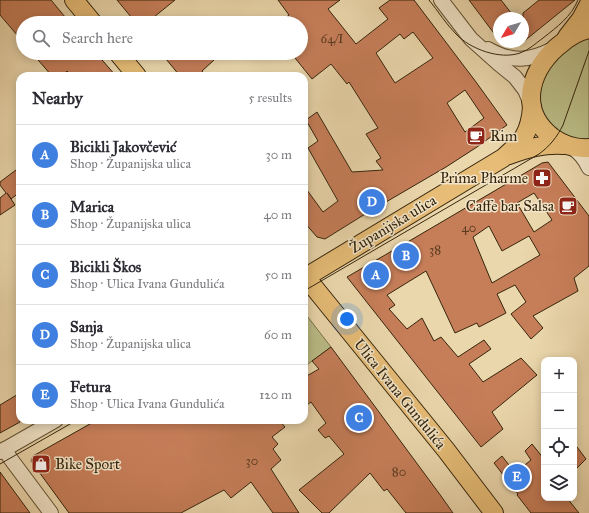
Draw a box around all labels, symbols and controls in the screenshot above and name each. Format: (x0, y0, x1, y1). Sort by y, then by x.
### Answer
north arrow (493, 12, 529, 48)
search box (16, 16, 308, 60)
icon: search (30, 27, 52, 49)
text: Search here (62, 29, 133, 47)
house number: 64/I (321, 31, 344, 47)
text: Nearby (32, 88, 83, 109)
text: 5 results (248, 90, 292, 106)
cafe icon: Rim (465, 125, 487, 147)
place label: Rim (490, 127, 518, 145)
text: Bicikli Jakovčević (70, 138, 176, 156)
text: A (41, 147, 49, 163)
text: 30 m (266, 147, 292, 163)
text: Shop · Županijska ulica (70, 156, 191, 172)
pharmacy icon: Prima Pharme (531, 167, 553, 189)
place label: Prima Pharme (440, 169, 528, 187)
pin: D (359, 187, 385, 217)
street label: Županijska ulica (346, 190, 440, 257)
cafe icon: Caffe bar Salsa (557, 195, 579, 217)
place label: Caffe bar Salsa (466, 197, 555, 215)
text: Marica (70, 198, 114, 216)
text: B (41, 207, 49, 223)
text: 40 m (263, 207, 292, 223)
text: Shop · Županijska ulica (70, 216, 191, 232)
house number: 40 (462, 220, 476, 236)
pin: B (393, 241, 419, 271)
house number: 38 (429, 242, 441, 258)
text: Bicikli Škos (70, 258, 141, 276)
pin: A (363, 260, 389, 290)
text: C (41, 267, 49, 283)
text: 50 m (265, 267, 292, 283)
text: Shop · Ulica Ivana Gundulića (70, 276, 225, 292)
your location (337, 309, 357, 329)
text: Sanja (70, 318, 103, 336)
text: D (40, 327, 50, 343)
text: 60 m (264, 327, 292, 343)
street label: Ulica Ivana Gundulića (350, 335, 450, 453)
text: Shop · Županijska ulica (70, 336, 191, 352)
map controls (541, 357, 577, 501)
button: + (541, 357, 577, 393)
text: Fetura (70, 378, 111, 396)
text: E (40, 387, 50, 403)
text: 120 m (259, 387, 292, 403)
button: − (541, 393, 577, 429)
text: Shop · Ulica Ivana Gundulića (70, 396, 225, 412)
pin: C (346, 403, 372, 433)
button: locate (541, 429, 577, 465)
shop icon: Bike Sport (30, 453, 52, 475)
house number: 30 (246, 453, 258, 469)
place label: Bike Sport (55, 455, 121, 473)
pin: E (504, 462, 530, 492)
house number: 80 (392, 464, 406, 480)
button: layers (541, 465, 577, 501)

